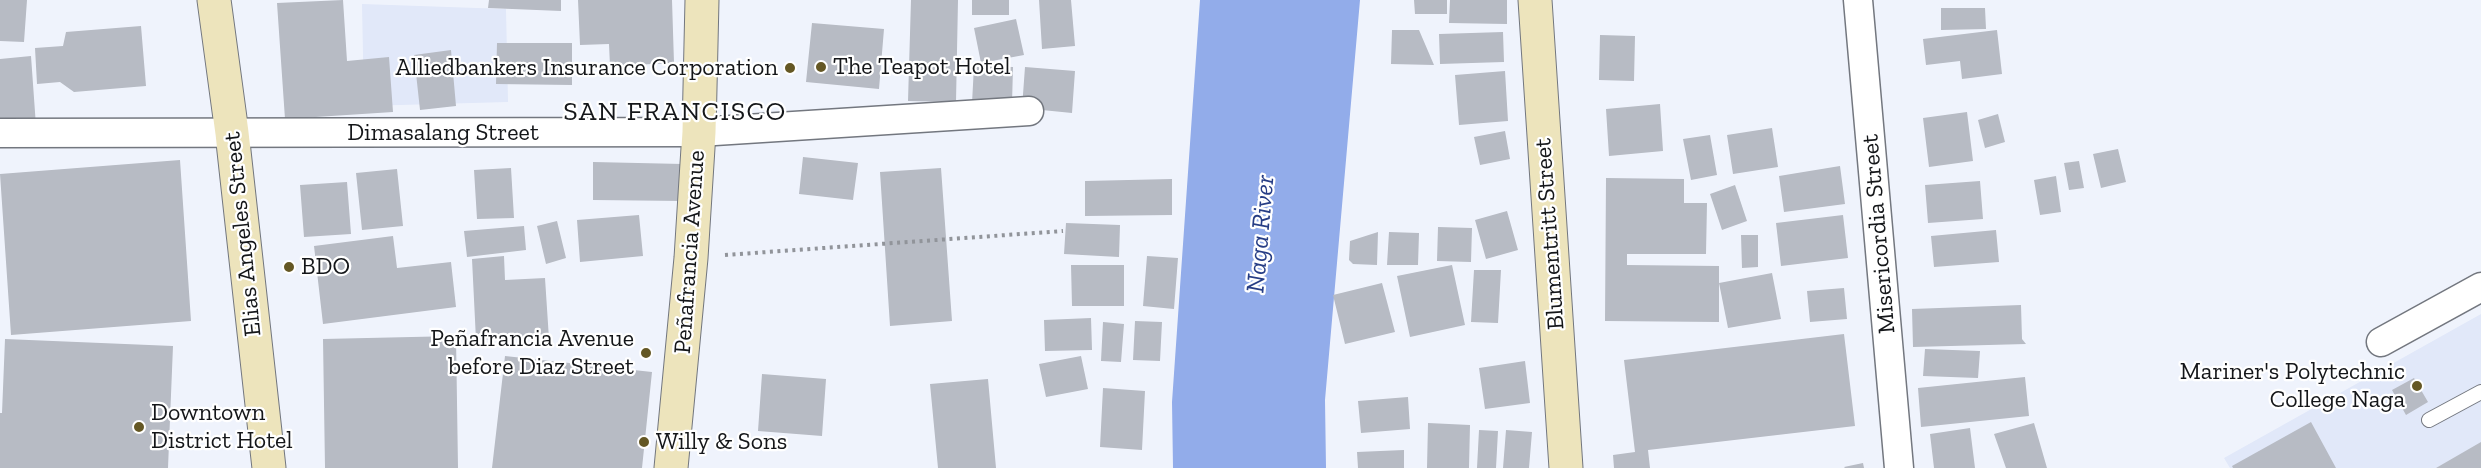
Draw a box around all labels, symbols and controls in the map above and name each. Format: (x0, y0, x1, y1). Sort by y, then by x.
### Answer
place label: The Teapot Hotel (833, 53, 1011, 81)
place label: Alliedbankers Insurance Corporation (395, 54, 778, 82)
marker: The Teapot Hotel (814, 60, 828, 74)
marker: Alliedbankers Insurance Corporation (783, 61, 797, 75)
district label: SAN FRANCISCO (563, 96, 787, 128)
street label: Dimasalang Street (347, 119, 539, 147)
street label: Elias Angeles Street (218, 130, 268, 338)
street label: Misericordia Street (1856, 133, 1902, 335)
street label: Blumentritt Street (1529, 137, 1571, 331)
street label: Peñafrancia Avenue (669, 149, 711, 355)
water label: Naga River (1240, 174, 1282, 294)
place label: BDO (301, 253, 350, 281)
marker: BDO (282, 260, 296, 274)
place label: Peñafrancia Avenue before Diaz Street (430, 325, 634, 381)
marker: Peñafrancia Avenue before Diaz Street (639, 346, 653, 360)
place label: Mariner's Polytechnic College Naga (2180, 358, 2405, 414)
marker: Mariner's Polytechnic College Naga (2410, 379, 2424, 393)
place label: Downtown District Hotel (151, 399, 293, 455)
marker: Downtown District Hotel (132, 420, 146, 434)
place label: Willy & Sons (656, 428, 787, 456)
marker: Willy & Sons (637, 435, 651, 449)

